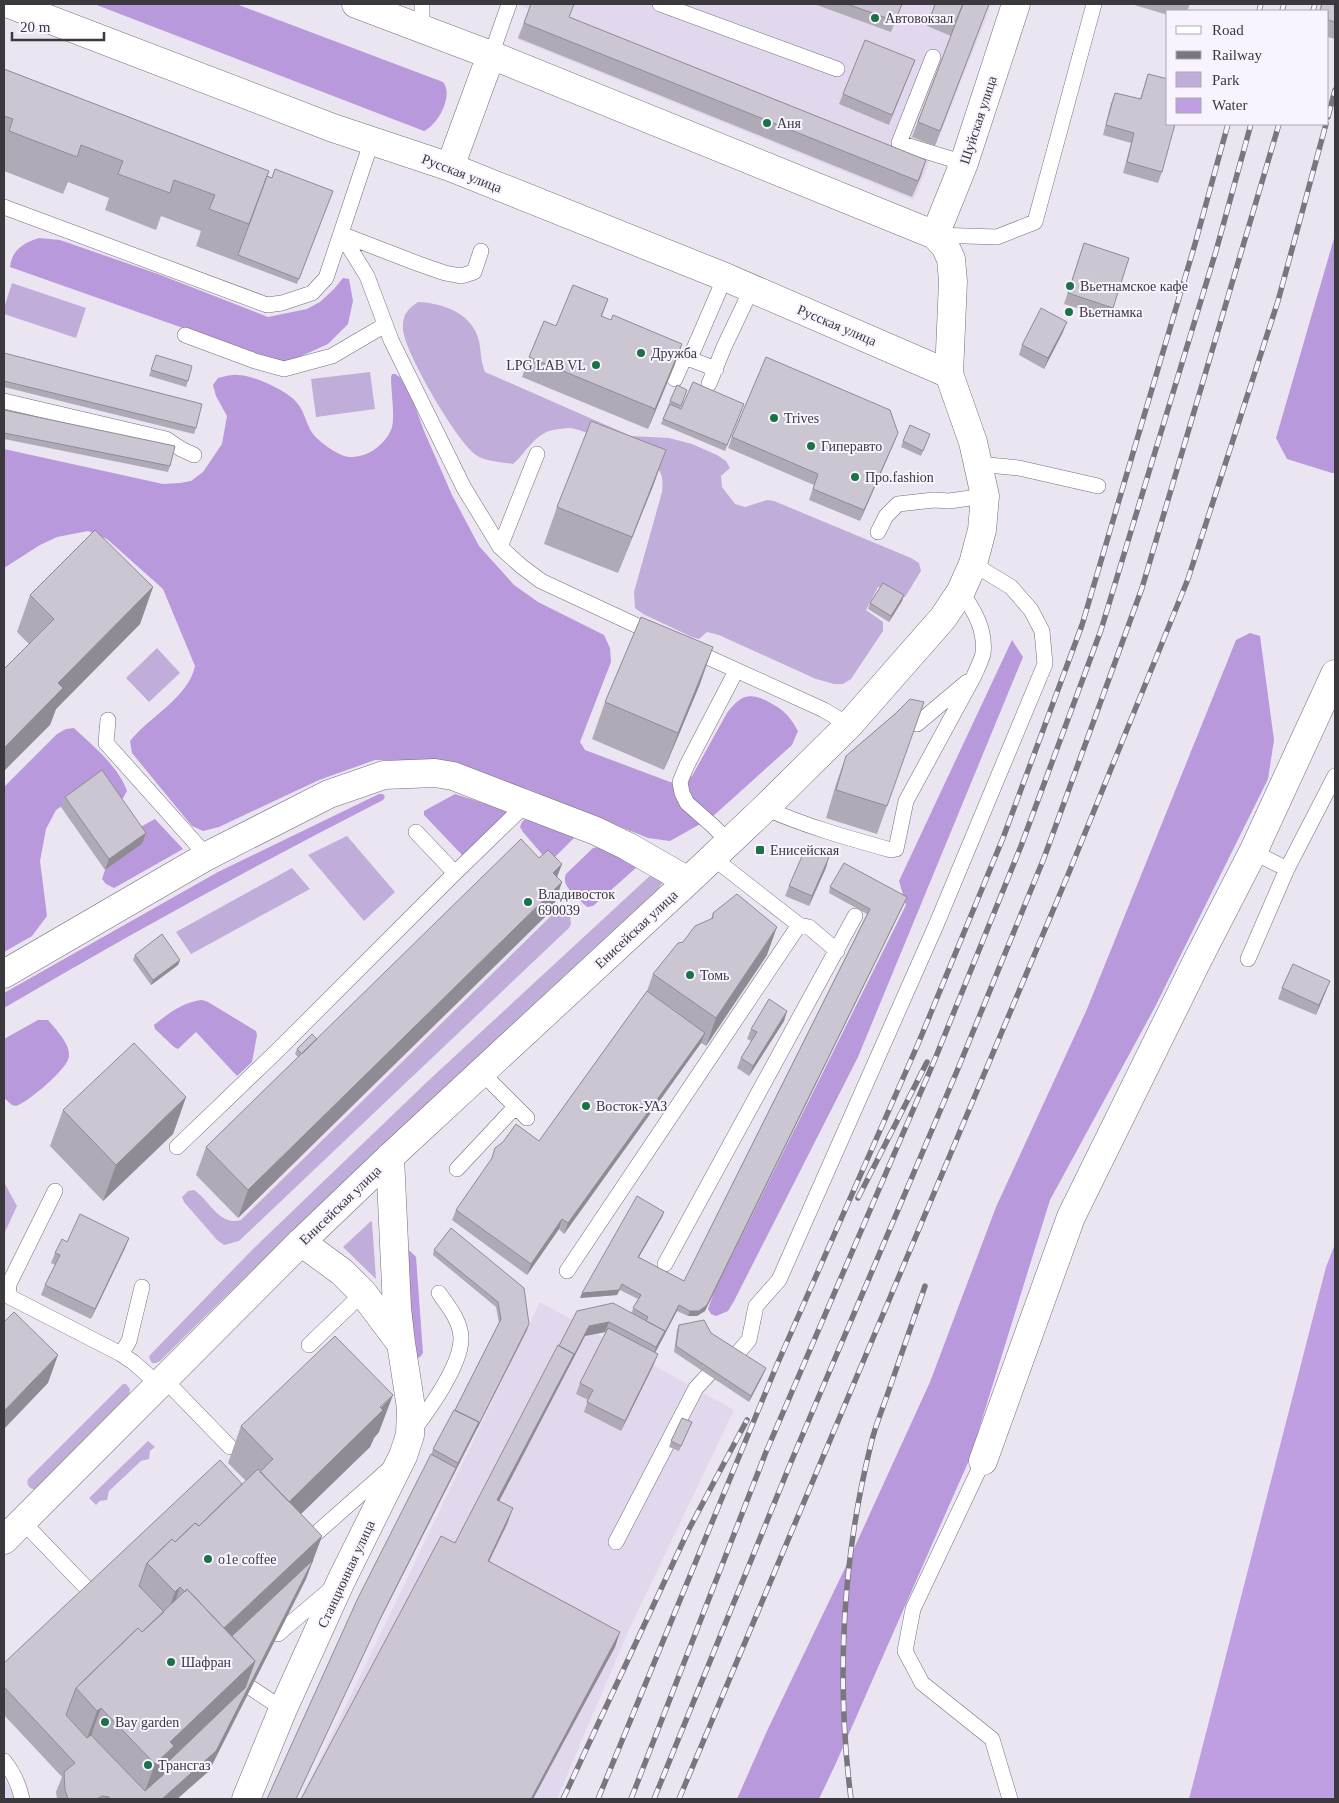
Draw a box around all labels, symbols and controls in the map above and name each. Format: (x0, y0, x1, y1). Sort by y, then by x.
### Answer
scale bar (12, 10, 105, 42)
legend (1166, 10, 1329, 125)
place label: Автовокзал (885, 11, 953, 26)
marker: Автовокзал (869, 12, 881, 24)
text: 20 m (20, 19, 51, 35)
text: Road (1212, 22, 1244, 38)
text: Railway (1212, 47, 1262, 63)
text: Park (1212, 72, 1240, 88)
street label: Шуйская улица (957, 73, 1000, 166)
text: Water (1212, 97, 1247, 113)
place label: Аня (777, 116, 802, 131)
marker: Аня (761, 117, 773, 129)
street label: Русская улица (420, 151, 505, 196)
place label: Вьетнамское кафе (1080, 279, 1188, 294)
marker: Вьетнамское кафе (1064, 280, 1076, 292)
street label: Русская улица (795, 302, 879, 349)
place label: Вьетнамка (1079, 305, 1143, 320)
marker: Вьетнамка (1063, 306, 1075, 318)
place label: Дружба (651, 346, 698, 361)
marker: Дружба (635, 347, 647, 359)
place label: LPG LAB VL (506, 358, 586, 373)
marker: LPG LAB VL (590, 359, 602, 371)
place label: Trives (784, 411, 819, 426)
marker: Trives (768, 412, 780, 424)
place label: Гиперавто (821, 439, 882, 454)
marker: Гиперавто (805, 440, 817, 452)
place label: Про.fashion (865, 470, 934, 485)
marker: Про.fashion (849, 471, 861, 483)
place label: Енисейская (770, 843, 840, 858)
marker: Енисейская (754, 844, 766, 856)
place label: Владивосток 690039 (538, 887, 615, 918)
street label: Енисейская улица (592, 887, 681, 971)
marker: Владивосток 690039 (522, 896, 534, 908)
place label: Томь (700, 968, 729, 983)
marker: Томь (684, 969, 696, 981)
place label: Восток-УАЗ (596, 1099, 667, 1114)
marker: Восток-УАЗ (580, 1100, 592, 1112)
street label: Енисейская улица (297, 1162, 385, 1248)
street label: Станционная улица (315, 1517, 378, 1630)
place label: o1e coffee (218, 1552, 276, 1567)
marker: o1e coffee (202, 1553, 214, 1565)
place label: Шафран (181, 1655, 232, 1670)
marker: Шафран (165, 1656, 177, 1668)
place label: Bay garden (115, 1715, 179, 1730)
marker: Bay garden (99, 1716, 111, 1728)
place label: Трансгаз (158, 1758, 211, 1773)
marker: Трансгаз (142, 1759, 154, 1771)

